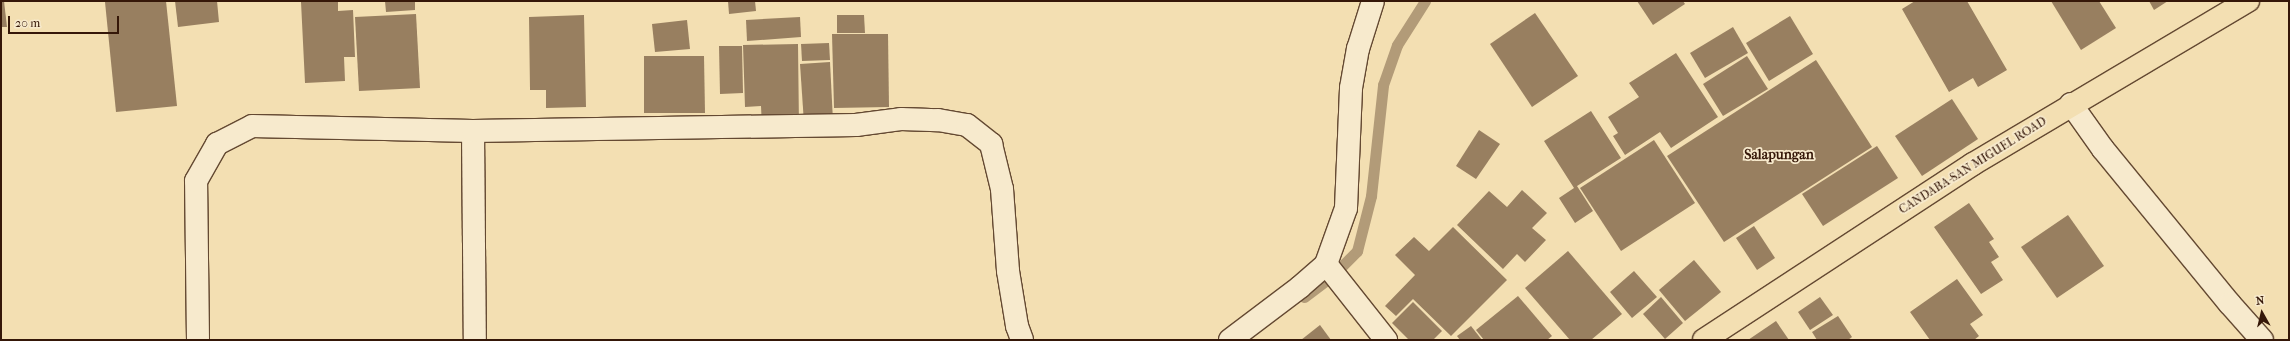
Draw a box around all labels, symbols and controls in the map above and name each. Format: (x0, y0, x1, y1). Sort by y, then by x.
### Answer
scale bar (10, 8, 121, 34)
text: 20 m (15, 16, 40, 30)
street label: CANDABA-SAN MIGUEL ROAD (1897, 115, 2049, 217)
district label: Salapungan (1744, 147, 1814, 163)
north arrow (2242, 293, 2282, 333)
text: N (2255, 294, 2265, 308)

